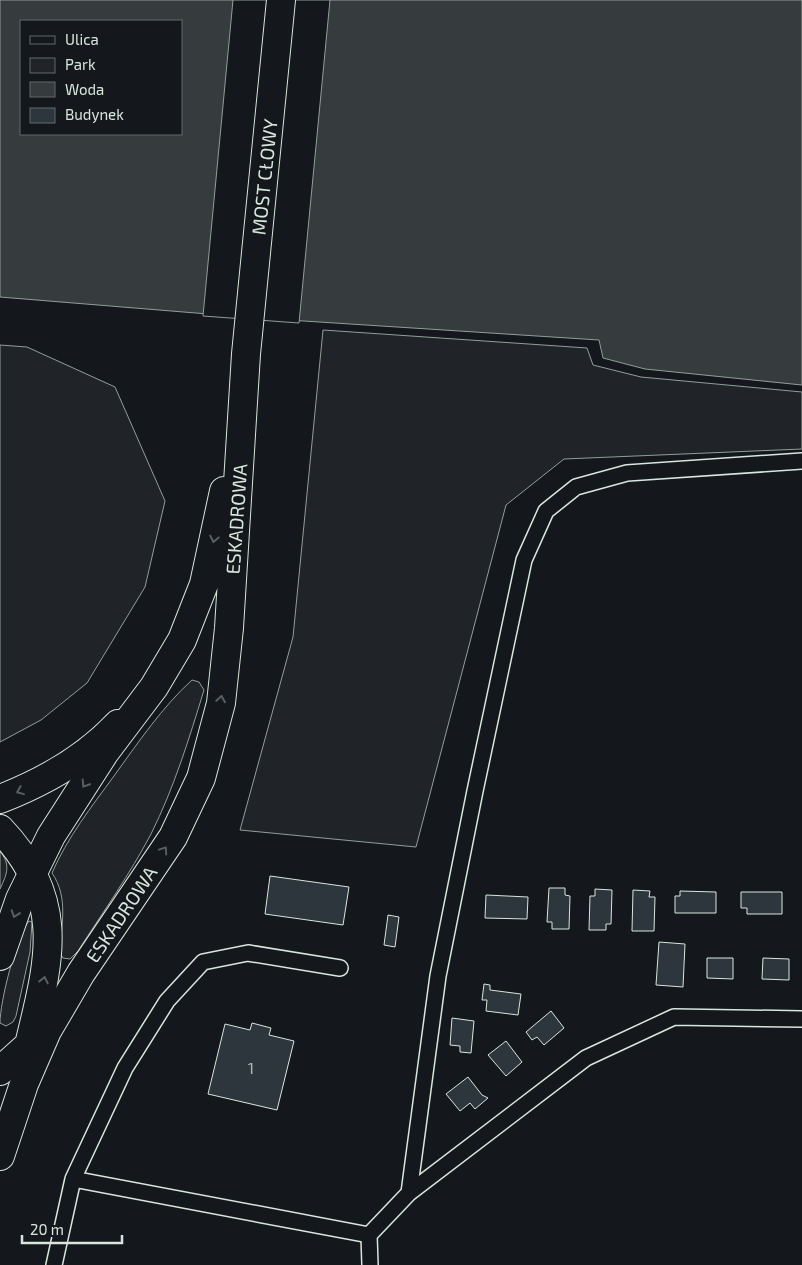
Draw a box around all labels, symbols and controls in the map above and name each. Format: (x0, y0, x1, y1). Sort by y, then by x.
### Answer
legend (20, 20, 182, 135)
text: Ulica (65, 30, 99, 48)
text: Park (65, 55, 96, 73)
text: Woda (65, 80, 104, 98)
text: Budynek (65, 105, 124, 123)
street label: MOST CŁOWY (246, 118, 282, 236)
street label: ESKADROWA (221, 463, 251, 575)
one-way arrow (209, 535, 219, 544)
one-way arrow (215, 695, 225, 704)
one-way arrow (82, 778, 91, 787)
one-way arrow (16, 785, 25, 796)
one-way arrow (158, 847, 167, 856)
street label: ESKADROWA (80, 861, 162, 966)
one-way arrow (10, 909, 20, 918)
one-way arrow (38, 975, 48, 984)
house number: 1 (248, 1058, 254, 1077)
scale bar (22, 1212, 122, 1244)
text: 20 m (30, 1220, 64, 1238)

